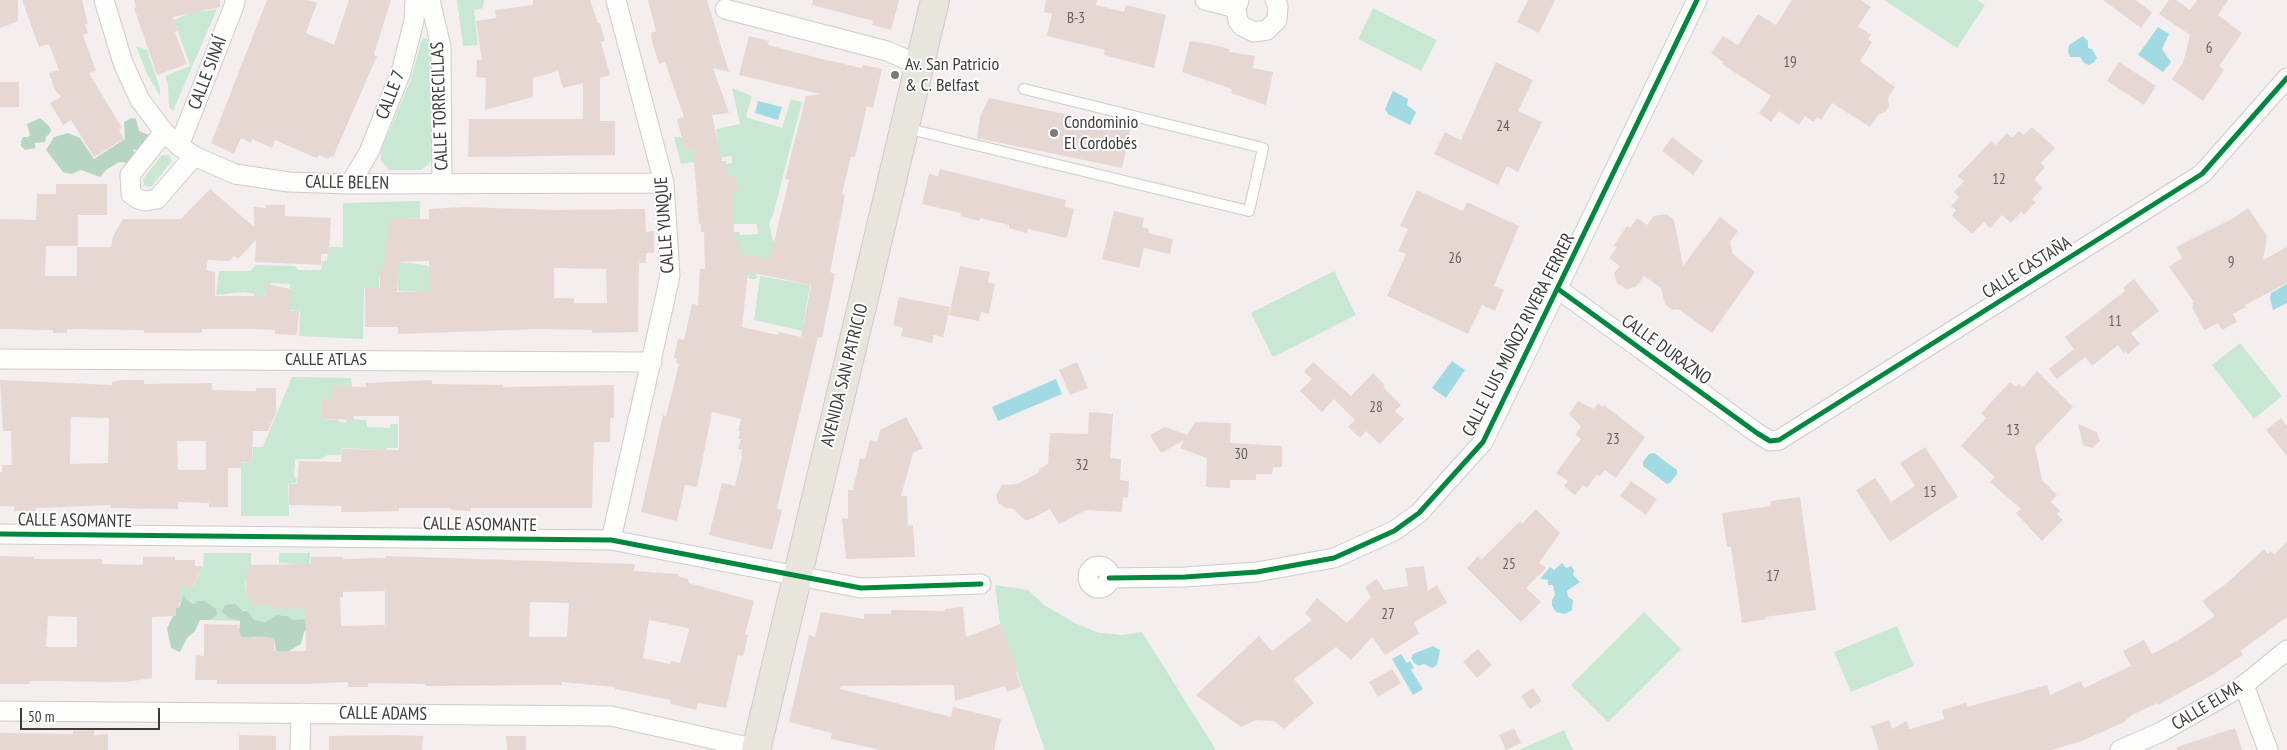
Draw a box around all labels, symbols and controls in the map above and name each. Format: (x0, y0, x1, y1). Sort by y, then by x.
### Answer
house number: B-3 (1067, 10, 1085, 28)
street label: CALLE SINAÍ (184, 33, 232, 113)
house number: 6 (2206, 40, 2212, 58)
street label: CALLE TORRECILLAS (427, 41, 453, 171)
place label: Av. San Patricio & C. Belfast (905, 54, 999, 96)
house number: 19 (1783, 54, 1797, 72)
street label: CALLE 7 (372, 67, 410, 123)
marker: Av. San Patricio & C. Belfast (889, 69, 901, 81)
place label: Condominio El Cordobés (1064, 112, 1138, 154)
house number: 24 (1496, 118, 1510, 136)
marker: Condominio El Cordobés (1048, 127, 1060, 139)
street label: CALLE BELEN (305, 171, 389, 195)
house number: 12 (1992, 171, 2006, 189)
street label: CALLE YUNQUE (651, 176, 679, 274)
street label: CALLE LUIS MUÑOZ RIVERA FERRER (1458, 230, 1580, 440)
street label: CALLE CASTAÑA (1979, 232, 2075, 304)
house number: 26 (1448, 250, 1462, 268)
house number: 9 (2228, 254, 2234, 272)
street label: AVENIDA SAN PATRICIO (817, 301, 873, 449)
street label: CALLE DURAZNO (1617, 310, 1715, 390)
house number: 11 (2108, 313, 2122, 331)
street label: CALLE ATLAS (285, 349, 367, 371)
house number: 28 (1369, 399, 1383, 417)
house number: 13 (2006, 422, 2020, 440)
house number: 23 (1606, 431, 1620, 449)
house number: 30 (1234, 446, 1248, 464)
house number: 32 (1075, 457, 1089, 475)
house number: 15 (1923, 484, 1937, 502)
street label: CALLE ASOMANTE (18, 509, 132, 533)
street label: CALLE ASOMANTE (423, 513, 537, 537)
house number: 25 (1502, 556, 1516, 574)
house number: 17 (1766, 568, 1780, 586)
house number: 27 (1381, 606, 1395, 624)
street label: CALLE ELMA (2168, 677, 2246, 735)
scale bar (22, 698, 162, 730)
street label: CALLE ADAMS (339, 702, 427, 726)
text: 50 m (28, 707, 54, 726)

